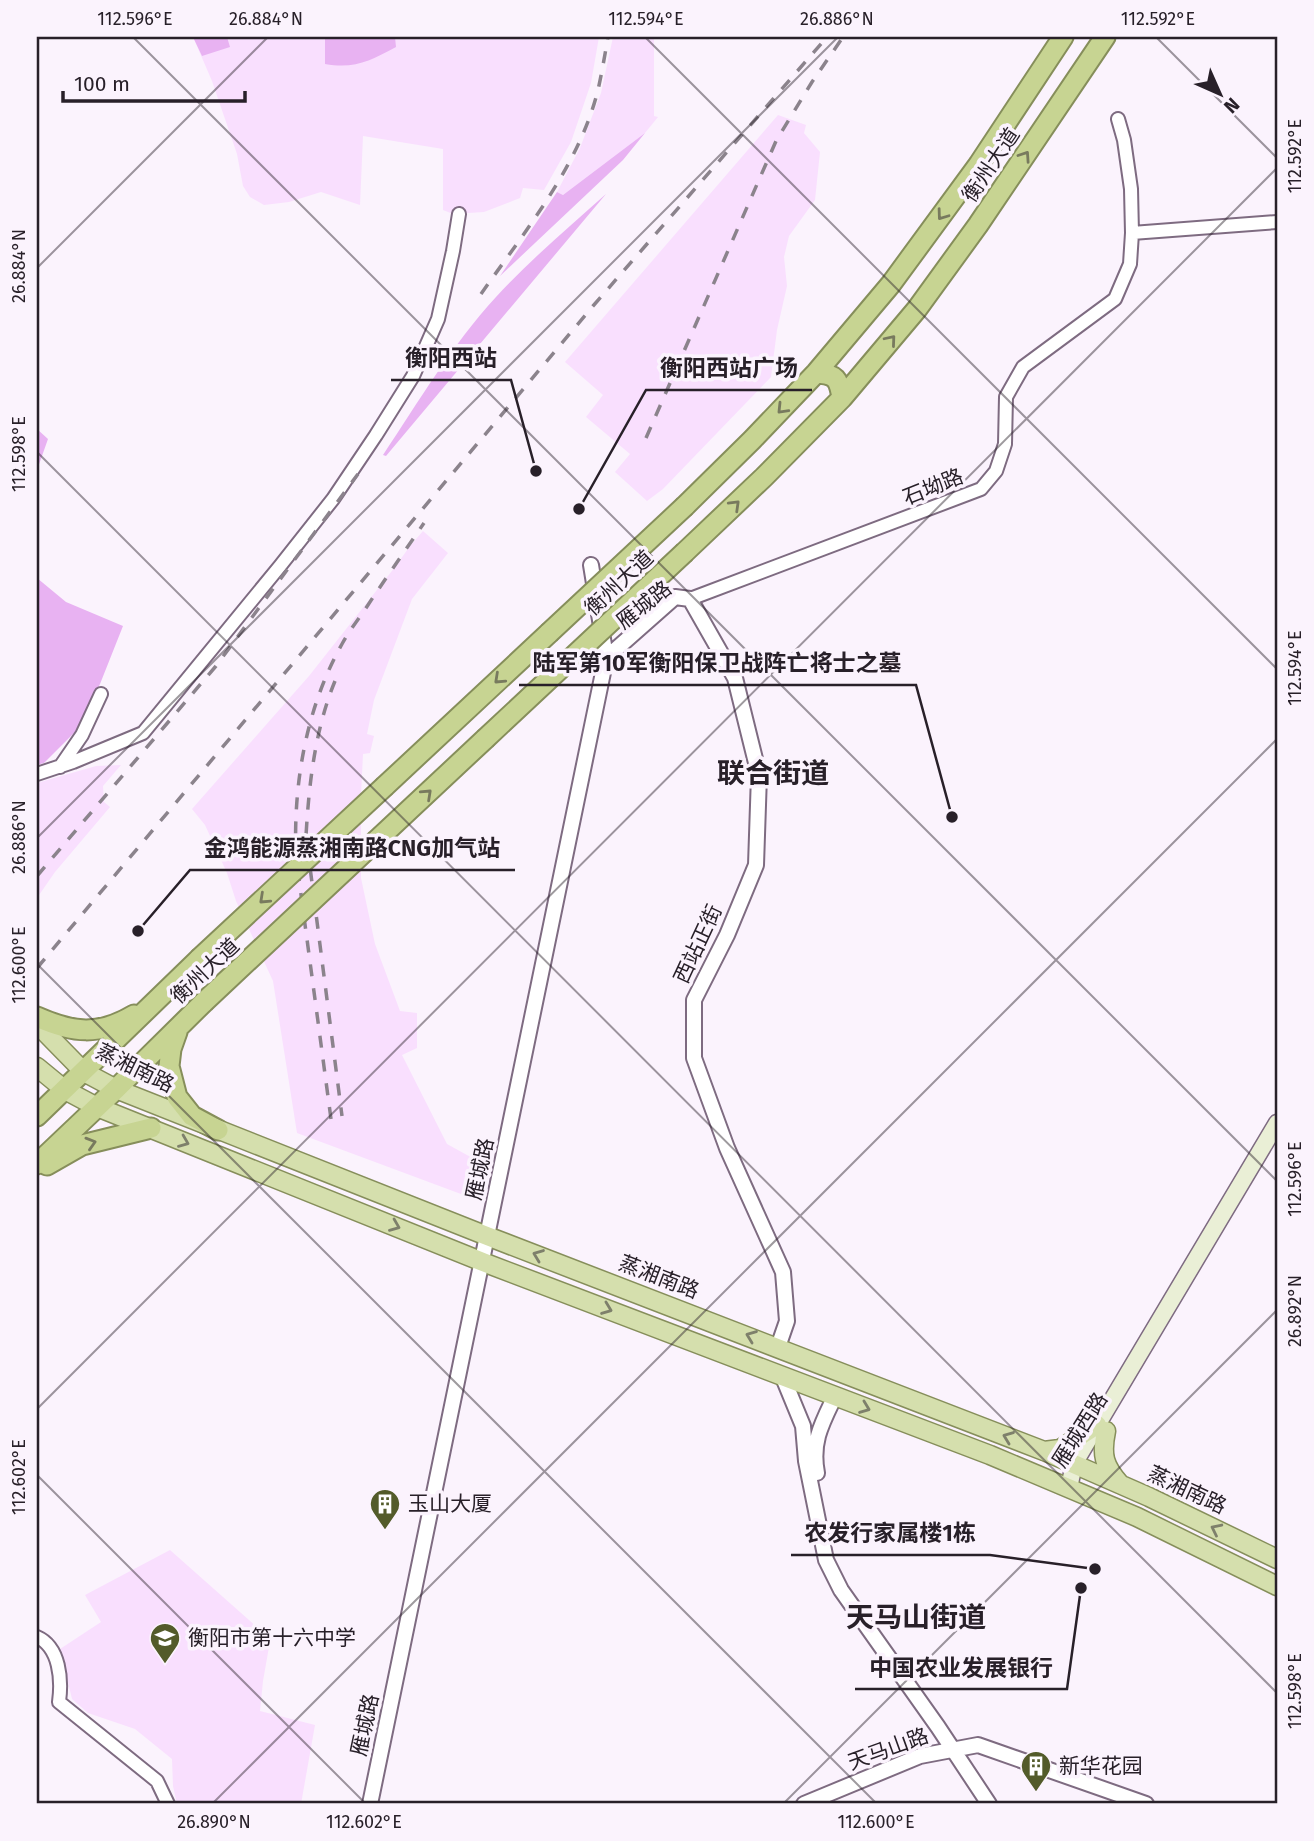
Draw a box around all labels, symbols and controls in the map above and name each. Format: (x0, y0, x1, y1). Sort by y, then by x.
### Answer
text: 112.596°E (97, 8, 173, 30)
text: 26.884°N (229, 8, 303, 30)
text: 112.594°E (608, 8, 684, 30)
text: 26.886°N (800, 8, 874, 30)
text: 112.592°E (1121, 8, 1195, 30)
scale bar (63, 60, 245, 104)
north arrow (1184, 60, 1254, 130)
text: 100 m (74, 71, 130, 97)
text: N (1219, 93, 1244, 118)
text: 112.592°E (1284, 119, 1306, 193)
street label: 衡州大道 (957, 123, 1025, 207)
one-way arrow (1017, 151, 1029, 164)
one-way arrow (937, 207, 950, 220)
text: 26.884°N (8, 229, 30, 303)
one-way arrow (883, 335, 895, 348)
callout: 衡阳西站 (391, 336, 511, 380)
text: 衡阳西站 (405, 344, 497, 372)
callout: 衡阳西站广场 (646, 346, 812, 390)
text: 衡阳西站广场 (660, 354, 798, 382)
one-way arrow (777, 401, 790, 414)
text: 112.598°E (8, 416, 30, 492)
street label: 石坳路 (899, 463, 967, 511)
one-way arrow (727, 501, 740, 513)
street label: 衡州大道 (579, 545, 659, 621)
street label: 雁城路 (611, 575, 677, 635)
text: 112.594°E (1284, 630, 1306, 706)
callout: 陆军第10军衡阳保卫战阵亡将士之墓 (519, 641, 916, 685)
text: 陆军第10军衡阳保卫战阵亡将士之墓 (532, 649, 902, 677)
one-way arrow (494, 671, 507, 684)
district label: 联合街道 (717, 757, 829, 790)
one-way arrow (419, 789, 432, 802)
text: 26.886°N (8, 800, 30, 874)
callout: 金鸿能源蒸湘南路CNG加气站 (190, 826, 515, 870)
text: 金鸿能源蒸湘南路CNG加气站 (204, 834, 500, 862)
one-way arrow (259, 891, 272, 903)
street label: 西站正街 (668, 900, 728, 988)
text: 112.600°E (8, 926, 30, 1004)
street label: 衡州大道 (165, 933, 245, 1009)
street label: 蒸湘南路 (92, 1038, 178, 1098)
one-way arrow (177, 1133, 189, 1147)
street label: 雁城路 (461, 1135, 499, 1203)
one-way arrow (85, 1136, 97, 1151)
text: 112.596°E (1284, 1141, 1306, 1217)
one-way arrow (388, 1218, 400, 1232)
one-way arrow (533, 1249, 545, 1263)
street label: 蒸湘南路 (615, 1250, 703, 1304)
text: 26.892°N (1284, 1275, 1306, 1347)
one-way arrow (601, 1300, 613, 1314)
one-way arrow (745, 1331, 757, 1345)
street label: 雁城西路 (1047, 1387, 1113, 1473)
one-way arrow (859, 1399, 871, 1413)
one-way arrow (1003, 1431, 1015, 1445)
text: 112.602°E (8, 1439, 30, 1515)
street label: 蒸湘南路 (1143, 1460, 1231, 1520)
building icon: 玉山大厦 (368, 1487, 402, 1531)
place label: 玉山大厦 (408, 1491, 492, 1517)
callout: 农发行家属楼1栋 (791, 1511, 990, 1555)
text: 农发行家属楼1栋 (804, 1519, 976, 1547)
one-way arrow (1211, 1524, 1223, 1538)
district label: 天马山街道 (846, 1601, 986, 1634)
school or university icon: 衡阳市第十六中学 (148, 1621, 182, 1665)
place label: 衡阳市第十六中学 (188, 1625, 356, 1651)
callout: 中国农业发展银行 (855, 1645, 1067, 1689)
text: 112.598°E (1284, 1653, 1306, 1729)
text: 中国农业发展银行 (869, 1654, 1053, 1682)
street label: 雁城路 (346, 1691, 384, 1759)
street label: 天马山路 (844, 1722, 932, 1776)
building icon: 新华花园 (1019, 1749, 1053, 1793)
place label: 新华花园 (1059, 1753, 1143, 1779)
text: 26.890°N (177, 1811, 251, 1833)
text: 112.602°E (326, 1811, 402, 1833)
text: 112.600°E (837, 1811, 915, 1833)

